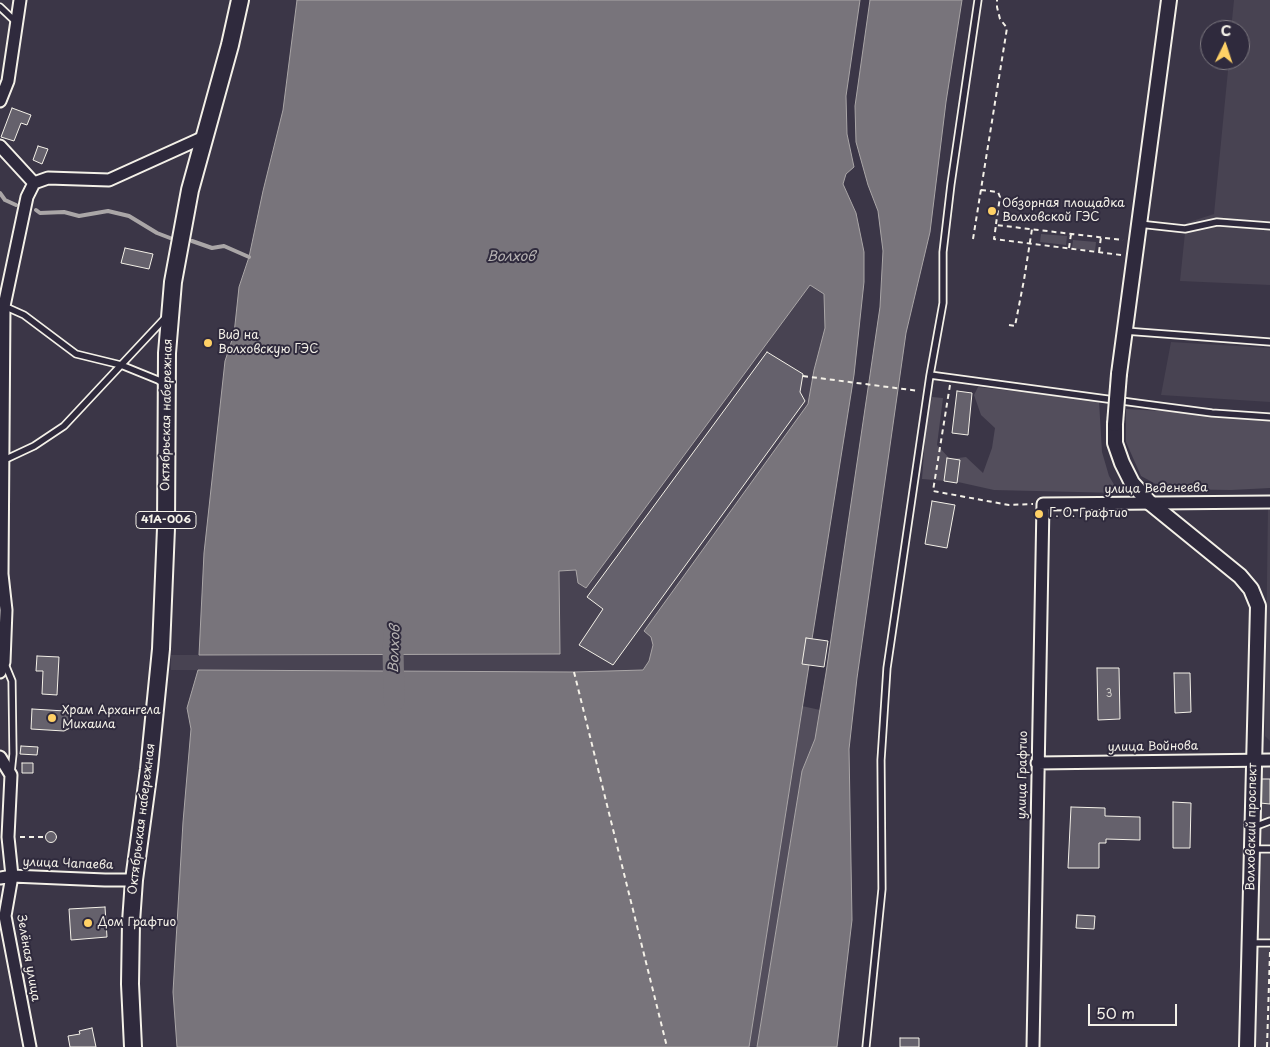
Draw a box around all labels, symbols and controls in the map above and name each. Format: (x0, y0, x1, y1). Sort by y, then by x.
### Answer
north arrow (1200, 20, 1250, 70)
text: С (1220, 20, 1232, 41)
place label: Обзорная площадка Волховской ГЭС (1002, 197, 1125, 225)
marker: Обзорная площадка Волховской ГЭС (986, 205, 998, 217)
water label: Волхов (487, 249, 535, 265)
place label: Вид на Волховскую ГЭС (218, 329, 318, 357)
marker: Вид на Волховскую ГЭС (202, 337, 214, 349)
street label: Октябрьская набережная (158, 339, 176, 491)
street label: улица Веденеева (1104, 481, 1208, 497)
place label: Г. О. Графтио (1049, 507, 1128, 521)
marker: Г. О. Графтио (1033, 508, 1045, 520)
road number: 41А-006 (136, 512, 196, 528)
water label: Волхов (386, 624, 404, 674)
house number: 3 (1106, 688, 1112, 700)
place label: Храм Архангела Михаила (62, 704, 160, 732)
marker: Храм Архангела Михаила (46, 712, 58, 724)
street label: улица Графтио (1015, 731, 1031, 819)
street label: улица Войнова (1108, 739, 1198, 755)
street label: Октябрьская набережная (126, 742, 158, 896)
street label: Волховский проспект (1244, 763, 1260, 891)
street label: улица Чапаева (22, 855, 114, 873)
street label: Зелёная улица (13, 913, 43, 1003)
place label: Дом Графтио (98, 916, 176, 930)
marker: Дом Графтио (82, 917, 94, 929)
scale bar (1090, 994, 1179, 1026)
text: 50 m (1096, 1001, 1135, 1024)

